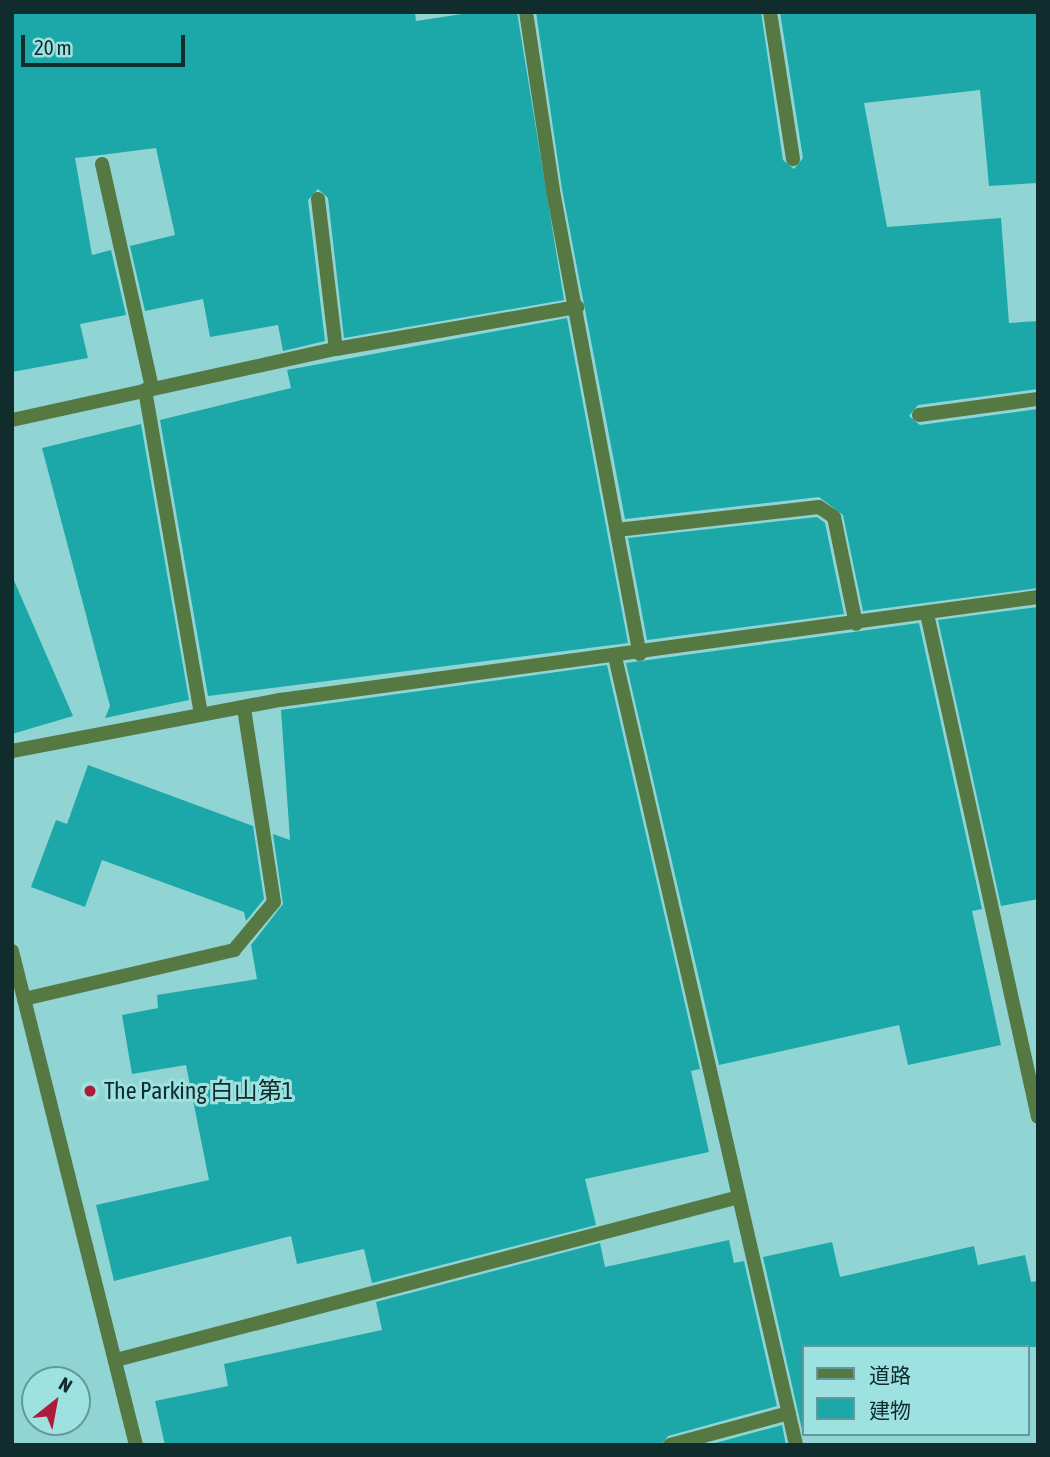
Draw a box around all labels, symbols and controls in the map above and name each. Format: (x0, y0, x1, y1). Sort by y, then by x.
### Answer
scale bar (24, 21, 189, 65)
text: 20 m (34, 35, 72, 59)
place label: The Parking 白山第1 (104, 1077, 293, 1105)
marker: The Parking 白山第1 (82, 1083, 98, 1099)
legend (802, 1345, 1029, 1436)
text: 道路 (869, 1363, 911, 1387)
north arrow (21, 1366, 91, 1436)
text: N (55, 1372, 76, 1397)
text: 建物 (869, 1398, 911, 1422)

